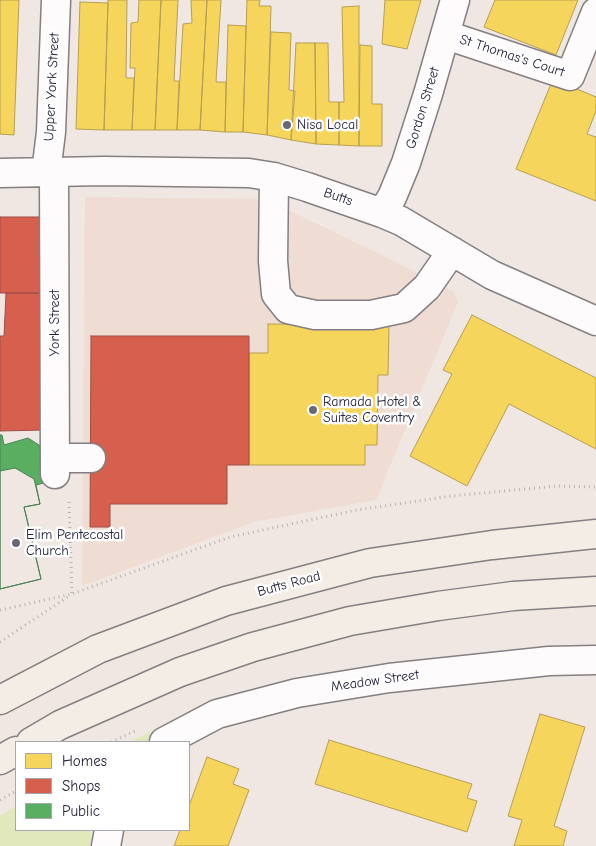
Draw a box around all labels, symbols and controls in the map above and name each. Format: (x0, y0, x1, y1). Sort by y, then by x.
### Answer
street label: St Thomas's Court (457, 31, 567, 81)
street label: Upper York Street (41, 32, 63, 142)
street label: Gordon Street (403, 65, 443, 151)
place label: Nisa Local (297, 117, 358, 133)
marker: Nisa Local (281, 119, 293, 131)
street label: Butts (321, 184, 355, 210)
street label: York Street (47, 290, 63, 356)
place label: Ramada Hotel & Suites Coventry (323, 394, 421, 427)
marker: Ramada Hotel & Suites Coventry (307, 404, 319, 416)
place label: Elim Pentecostal Church (26, 527, 123, 560)
marker: Elim Pentecostal Church (10, 537, 22, 549)
street label: Butts Road (256, 568, 322, 600)
street label: Meadow Street (330, 667, 420, 695)
legend (15, 741, 190, 831)
text: Homes (62, 752, 107, 770)
text: Shops (62, 777, 100, 795)
text: Public (62, 802, 100, 820)

